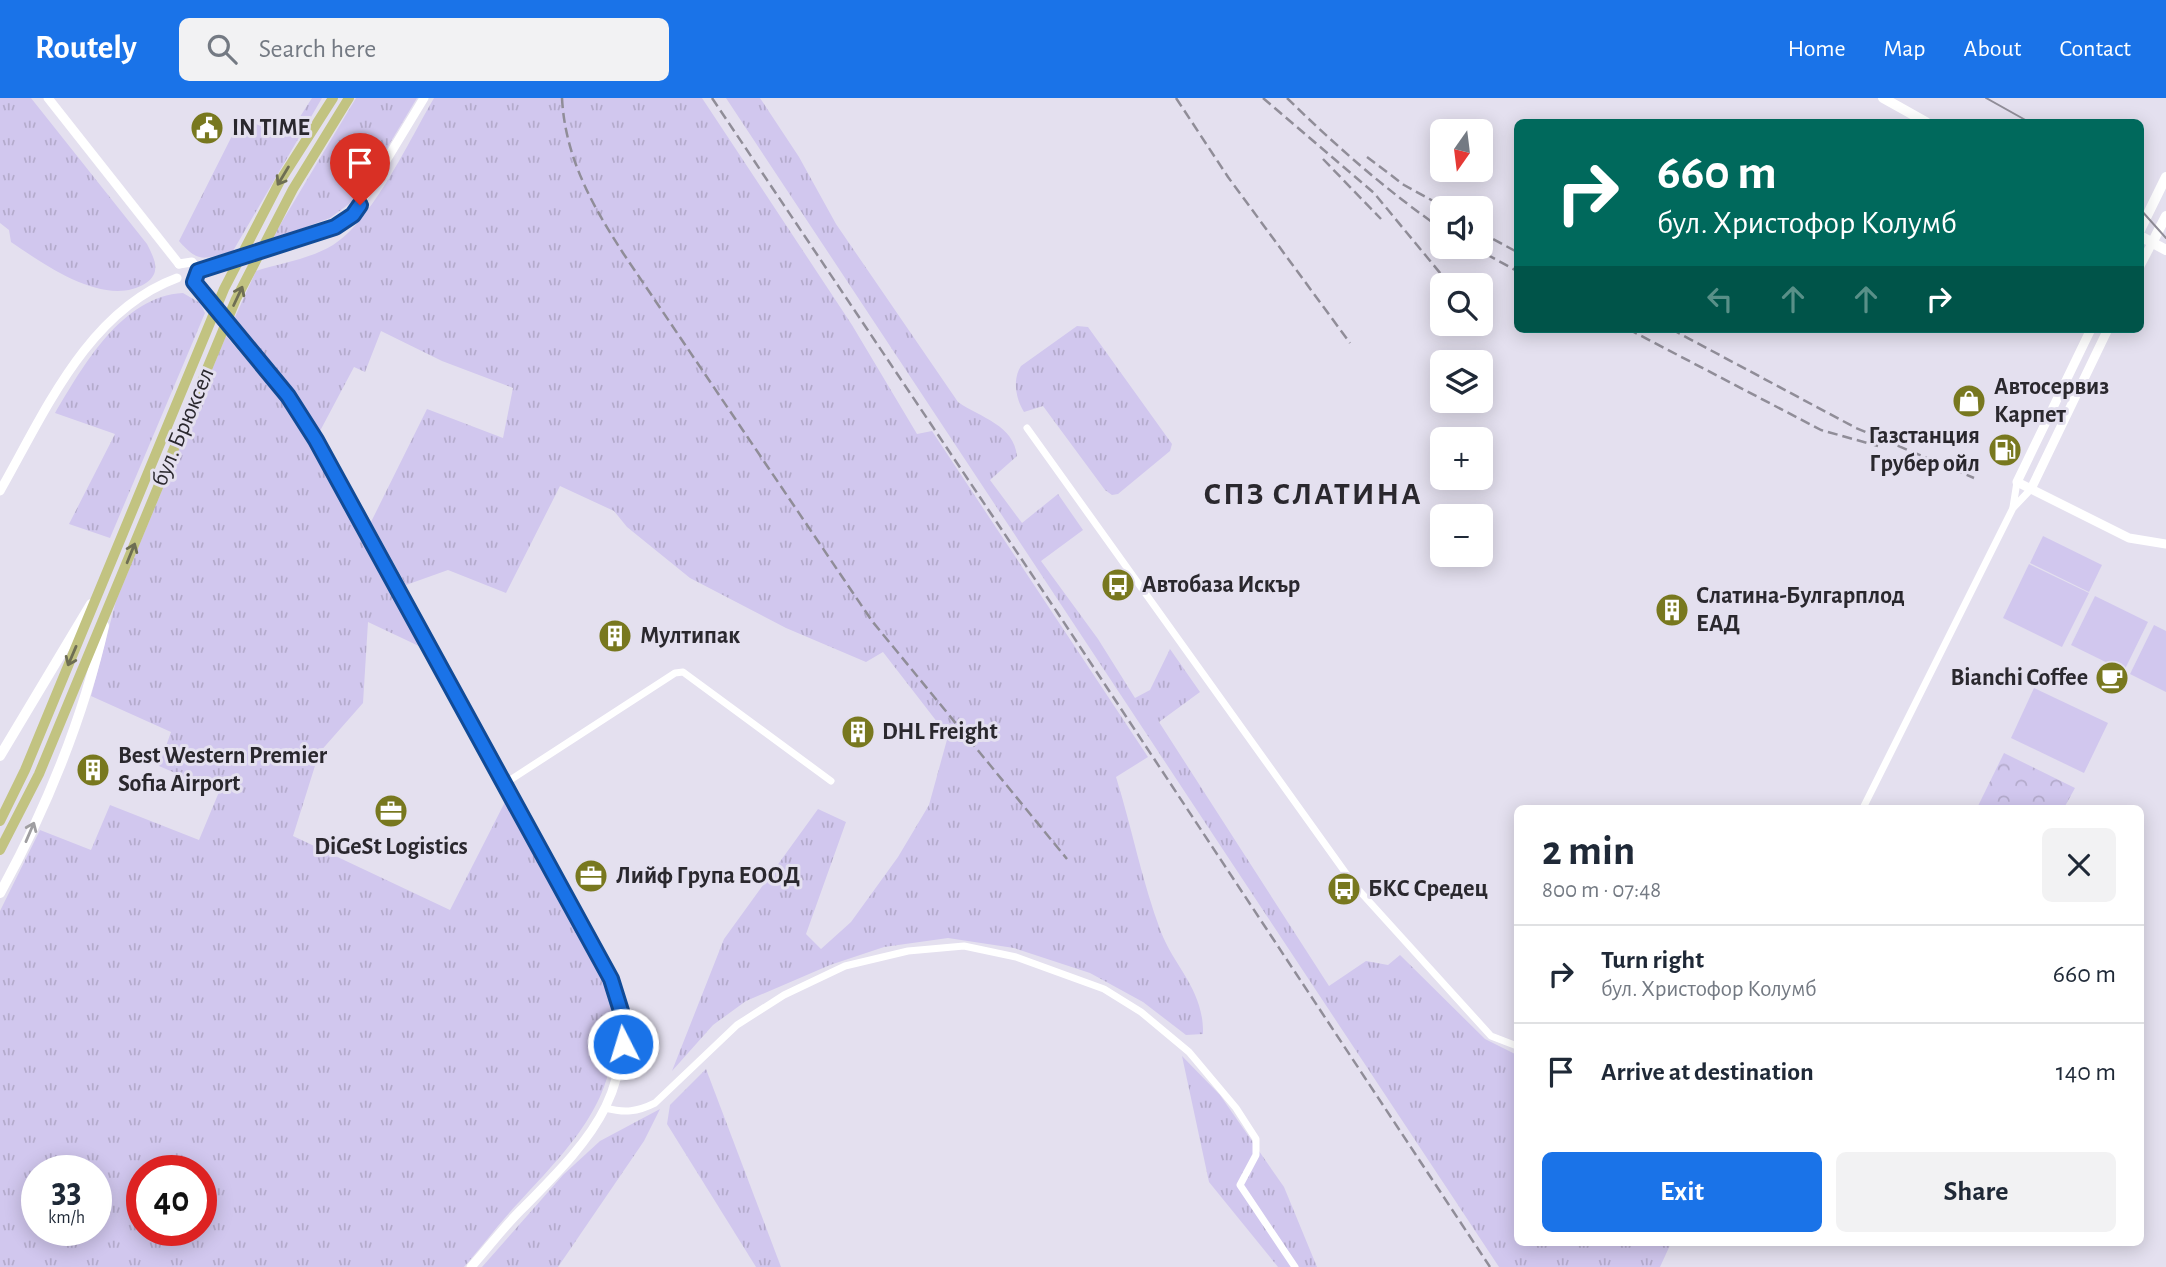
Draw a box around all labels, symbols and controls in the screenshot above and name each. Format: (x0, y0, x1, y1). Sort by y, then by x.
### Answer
search box (179, 18, 669, 81)
icon: search (203, 30, 241, 68)
text: Routely (35, 32, 137, 65)
text: Search here (259, 36, 376, 62)
text: Home (1788, 37, 1846, 61)
text: Map (1884, 37, 1926, 61)
text: About (1964, 37, 2021, 61)
text: Contact (2059, 37, 2131, 61)
public building icon: IN TIME (188, 109, 226, 147)
place label: IN TIME (232, 116, 310, 140)
north arrow (1430, 119, 1493, 182)
map controls (1430, 119, 1493, 567)
pin (330, 133, 390, 205)
icon: arrive (341, 144, 379, 182)
icon: right (1542, 147, 1633, 238)
text: 660 m (1657, 149, 1777, 198)
one-way arrow (276, 166, 290, 186)
button: sound (1430, 196, 1493, 259)
text: бул. Христофор Колумб (1657, 207, 1957, 239)
button: search (1430, 273, 1493, 336)
icon: left (1701, 280, 1739, 318)
icon: ahead (1774, 280, 1812, 318)
icon: ahead (1847, 280, 1885, 318)
icon: right (1920, 280, 1958, 318)
one-way arrow (232, 286, 245, 307)
button: layers (1430, 350, 1493, 413)
street label: бул. Брюксел (147, 364, 219, 490)
place label: Автосервиз Карпет (1994, 375, 2109, 427)
shop icon: Автосервиз Карпет (1950, 382, 1988, 420)
place label: Газстанция Грубер ойл (1868, 424, 1980, 476)
button: + (1430, 427, 1493, 490)
fuel station icon: Газстанция Грубер ойл (1986, 431, 2024, 469)
district label: СПЗ СЛАТИНА (1204, 478, 1423, 510)
button: − (1430, 504, 1493, 567)
one-way arrow (125, 543, 138, 565)
bus stop icon: Автобаза Искър (1099, 566, 1137, 604)
place label: Автобаза Искър (1142, 573, 1300, 597)
place label: Слатина-Булгарплод ЕАД (1696, 584, 1905, 636)
building icon: Слатина-Булгарплод ЕАД (1653, 591, 1691, 629)
building icon: Мултипак (596, 617, 634, 655)
place label: Мултипак (640, 624, 740, 648)
one-way arrow (65, 645, 78, 667)
cafe icon: Bianchi Coffee (2093, 659, 2131, 697)
place label: Bianchi Coffee (1950, 666, 2088, 690)
building icon: DHL Freight (839, 713, 877, 751)
place label: DHL Freight (882, 720, 998, 744)
place label: Best Western Premier Sofia Airport (118, 744, 328, 796)
building icon: Best Western Premier Sofia Airport (74, 751, 112, 789)
office icon: DiGeSt Logistics (372, 792, 410, 830)
one-way arrow (24, 822, 37, 843)
button: close (2042, 828, 2116, 902)
text: 2 min (1542, 830, 1635, 872)
place label: DiGeSt Logistics (314, 835, 468, 859)
office icon: Лийф Група ЕООД (572, 857, 610, 895)
place label: Лийф Група ЕООД (616, 864, 800, 888)
bus stop icon: БКС Средец (1325, 870, 1363, 908)
place label: БКС Средец (1368, 877, 1488, 901)
text: 800 m · 07:48 (1542, 879, 1661, 902)
text: Turn right (1601, 947, 1704, 973)
icon: right (1542, 955, 1580, 993)
text: 660 m (2053, 961, 2116, 987)
text: бул. Христофор Колумб (1601, 978, 1817, 1001)
position arrow (586, 1007, 660, 1081)
icon: arrive (1542, 1053, 1580, 1091)
text: Arrive at destination (1601, 1059, 1814, 1085)
text: 140 m (2056, 1059, 2116, 1085)
button: Exit (1542, 1152, 1822, 1232)
button: Share (1836, 1152, 2116, 1232)
speed limit sign: 40 (126, 1155, 217, 1246)
text: 33 (51, 1174, 82, 1209)
text: km/h (48, 1209, 85, 1227)

